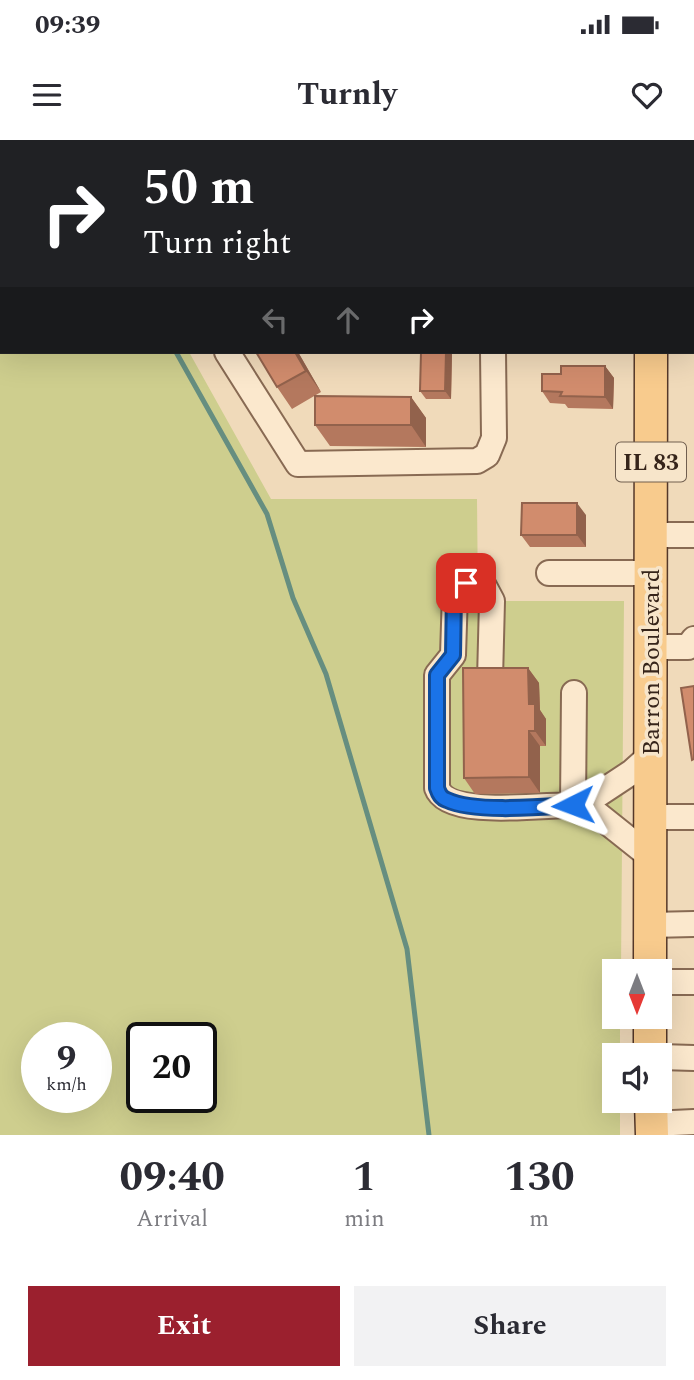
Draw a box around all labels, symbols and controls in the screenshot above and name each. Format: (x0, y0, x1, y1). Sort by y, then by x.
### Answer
text: 09:39 (35, 5, 100, 45)
text: Turnly (297, 70, 397, 119)
icon: menu (28, 76, 66, 114)
icon: heart (628, 76, 666, 114)
text: 50 m (143, 151, 254, 226)
icon: right (28, 168, 119, 259)
text: Turn right (143, 219, 291, 268)
icon: left (256, 301, 294, 339)
icon: ahead (329, 301, 367, 339)
icon: right (402, 301, 440, 339)
road number: IL 83 (616, 442, 686, 482)
pin (436, 553, 496, 613)
icon: arrive (447, 564, 485, 602)
street label: Barron Boulevard (634, 569, 670, 755)
position arrow (536, 768, 610, 842)
north arrow (602, 959, 672, 1029)
map controls (602, 959, 672, 1113)
speed limit sign: 20 (126, 1022, 217, 1113)
text: 9 (57, 1032, 76, 1085)
button: sound (602, 1043, 672, 1113)
text: km/h (46, 1071, 87, 1098)
text: 09:40 (119, 1146, 225, 1209)
text: 1 (353, 1146, 376, 1209)
text: 130 (504, 1146, 575, 1209)
text: Arrival (136, 1202, 208, 1237)
text: min (344, 1202, 385, 1237)
text: m (529, 1202, 549, 1237)
button: Exit (28, 1286, 340, 1366)
button: Share (354, 1286, 666, 1366)

